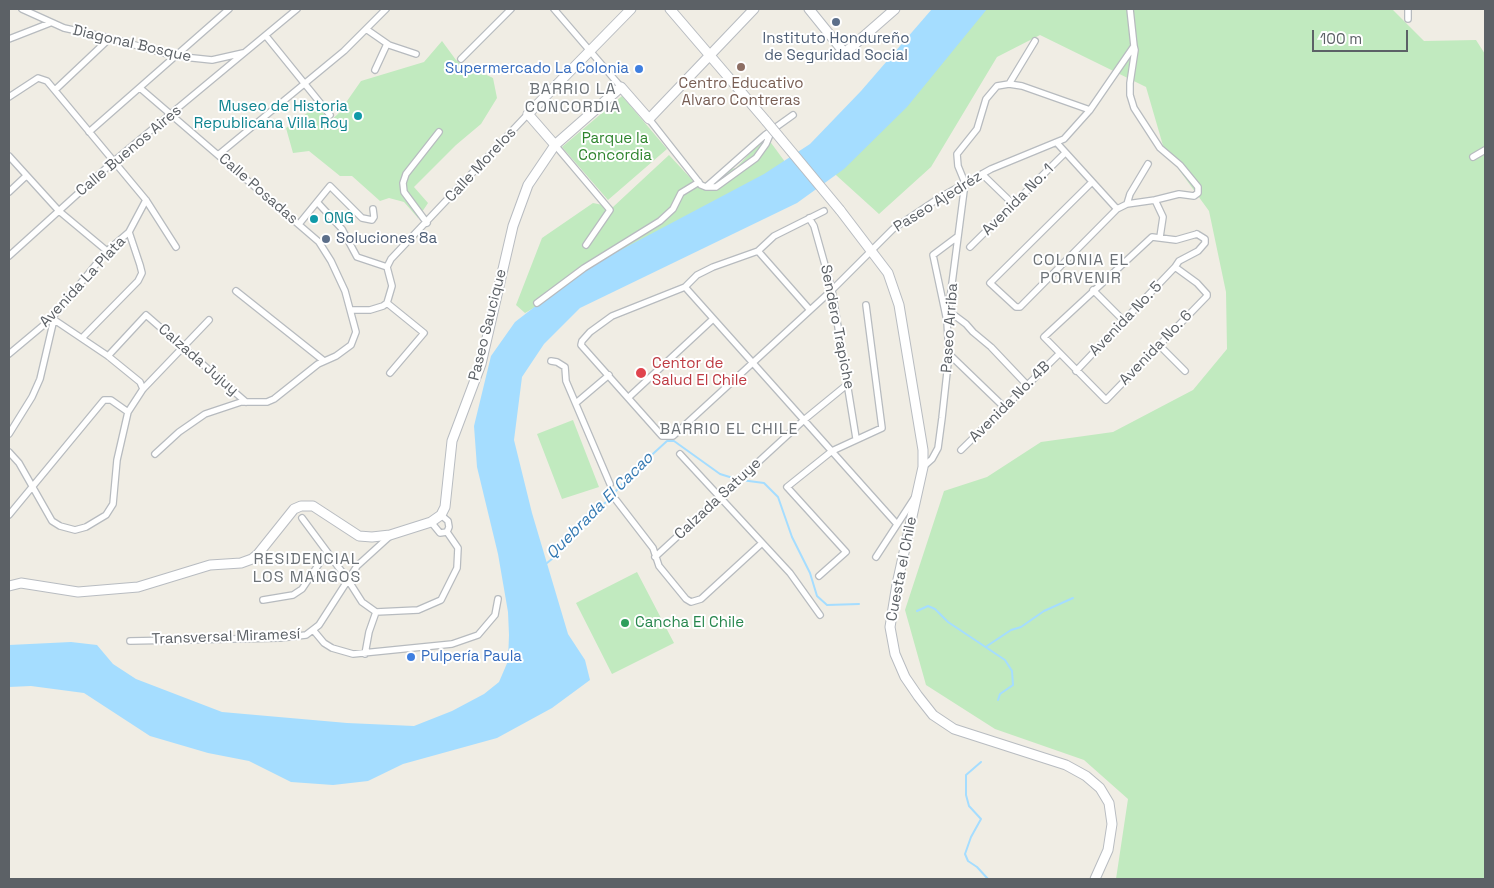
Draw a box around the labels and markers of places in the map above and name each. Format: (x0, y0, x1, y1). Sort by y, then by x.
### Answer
marker: Instituto Hondureño de Seguridad Social (830, 16, 842, 28)
place label: Instituto Hondureño de Seguridad Social (763, 30, 909, 65)
place label: Supermercado La Colonia (445, 60, 629, 78)
marker: Centro Educativo Alvaro Contreras (735, 61, 747, 73)
marker: Supermercado La Colonia (633, 63, 645, 75)
place label: Centro Educativo Alvaro Contreras (679, 75, 803, 110)
place label: Museo de Historia Republicana Villa Roy (194, 98, 348, 133)
marker: Museo de Historia Republicana Villa Roy (352, 110, 364, 122)
place label: ONG (324, 210, 354, 228)
marker: ONG (308, 213, 320, 225)
place label: Soluciones 8a (336, 230, 437, 248)
marker: Soluciones 8a (320, 233, 332, 245)
place label: Centor de Salud El Chile (652, 355, 747, 390)
marker: Centor de Salud El Chile (634, 366, 648, 380)
place label: Cancha El Chile (635, 614, 744, 632)
marker: Cancha El Chile (619, 617, 631, 629)
place label: Pulpería Paula (421, 648, 522, 666)
marker: Pulpería Paula (405, 651, 417, 663)

